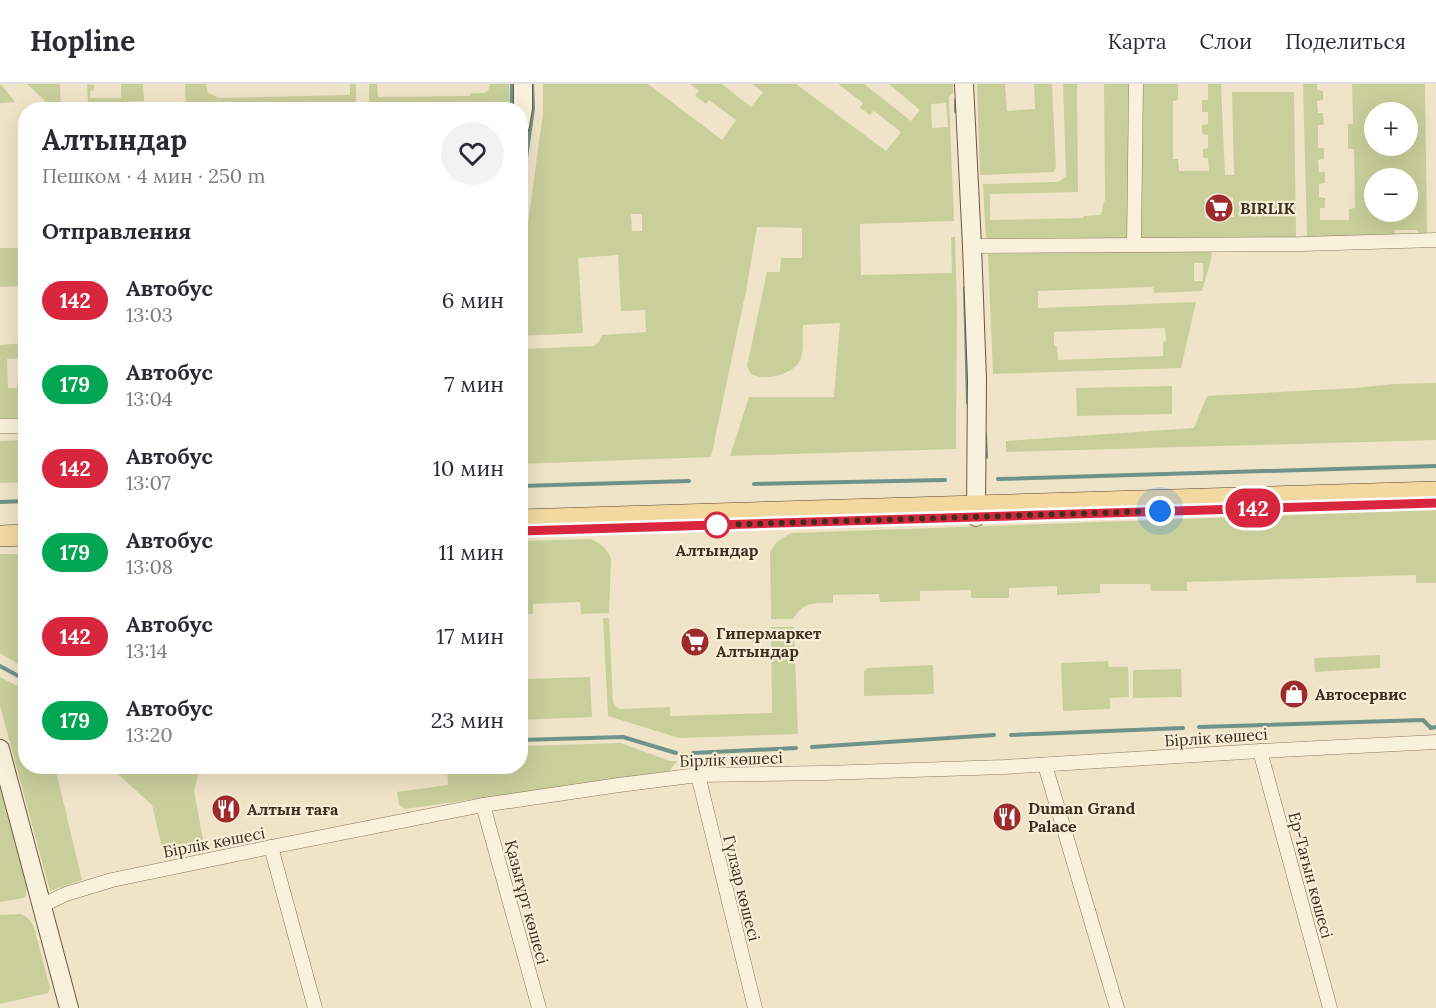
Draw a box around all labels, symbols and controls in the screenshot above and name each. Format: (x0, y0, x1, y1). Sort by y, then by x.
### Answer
text: Hopline (30, 23, 135, 59)
text: Карта (1108, 28, 1167, 55)
text: Слои (1200, 28, 1252, 55)
text: Поделиться (1285, 28, 1406, 55)
map controls (1364, 102, 1418, 222)
button: + (1364, 102, 1418, 156)
text: Алтындар (42, 122, 187, 158)
button: heart (441, 122, 504, 185)
text: Пешком · 4 мин · 250 m (42, 163, 265, 188)
button: − (1364, 168, 1418, 222)
supermarket icon: BIRLIK (1203, 192, 1235, 224)
place label: BIRLIK (1240, 198, 1295, 218)
text: Отправления (42, 217, 191, 245)
text: Автобус (126, 274, 213, 302)
text: 6 мин (442, 286, 504, 314)
text: 142 (59, 287, 91, 314)
text: 13:03 (126, 302, 173, 327)
text: Автобус (126, 358, 213, 386)
text: 7 мин (444, 370, 504, 398)
text: 179 (60, 371, 90, 398)
text: 13:04 (126, 386, 173, 411)
text: Автобус (126, 442, 213, 470)
text: 10 мин (433, 454, 504, 482)
text: 142 (59, 455, 91, 482)
text: 13:07 (126, 470, 171, 495)
line badge: 142 (1218, 488, 1288, 528)
text: 142 (1237, 495, 1269, 522)
your location (1145, 496, 1175, 526)
marker: Алтындар (704, 512, 730, 538)
text: Автобус (126, 526, 213, 554)
text: 11 мин (438, 538, 504, 566)
text: 179 (60, 539, 90, 566)
place label: Алтындар (676, 540, 759, 560)
text: 13:08 (126, 554, 173, 579)
text: Автобус (126, 610, 213, 638)
text: 17 мин (436, 622, 504, 650)
text: 142 (59, 623, 91, 650)
place label: Гипермаркет Алтындар (716, 623, 822, 661)
supermarket icon: Гипермаркет Алтындар (679, 626, 711, 658)
text: 13:14 (126, 638, 168, 663)
shop icon: Автосервис (1278, 678, 1310, 710)
place label: Автосервис (1315, 684, 1408, 704)
text: Автобус (126, 694, 213, 722)
text: 23 мин (431, 706, 504, 734)
text: 179 (60, 707, 90, 734)
text: 13:20 (126, 722, 173, 747)
street label: Бірлік көшесі (1164, 723, 1268, 751)
street label: Бірлік көшесі (679, 747, 783, 771)
restaurant icon: Алтын таға (210, 793, 242, 825)
place label: Duman Grand Palace (1028, 798, 1136, 836)
place label: Алтын таға (247, 799, 339, 819)
restaurant icon: Duman Grand Palace (991, 801, 1023, 833)
street label: Ер-Тағын көшесі (1284, 810, 1338, 940)
street label: Бірлік көшесі (161, 822, 267, 862)
street label: Гүлзар көшесі (719, 833, 765, 943)
street label: Қазығұрт көшесі (501, 838, 553, 966)

